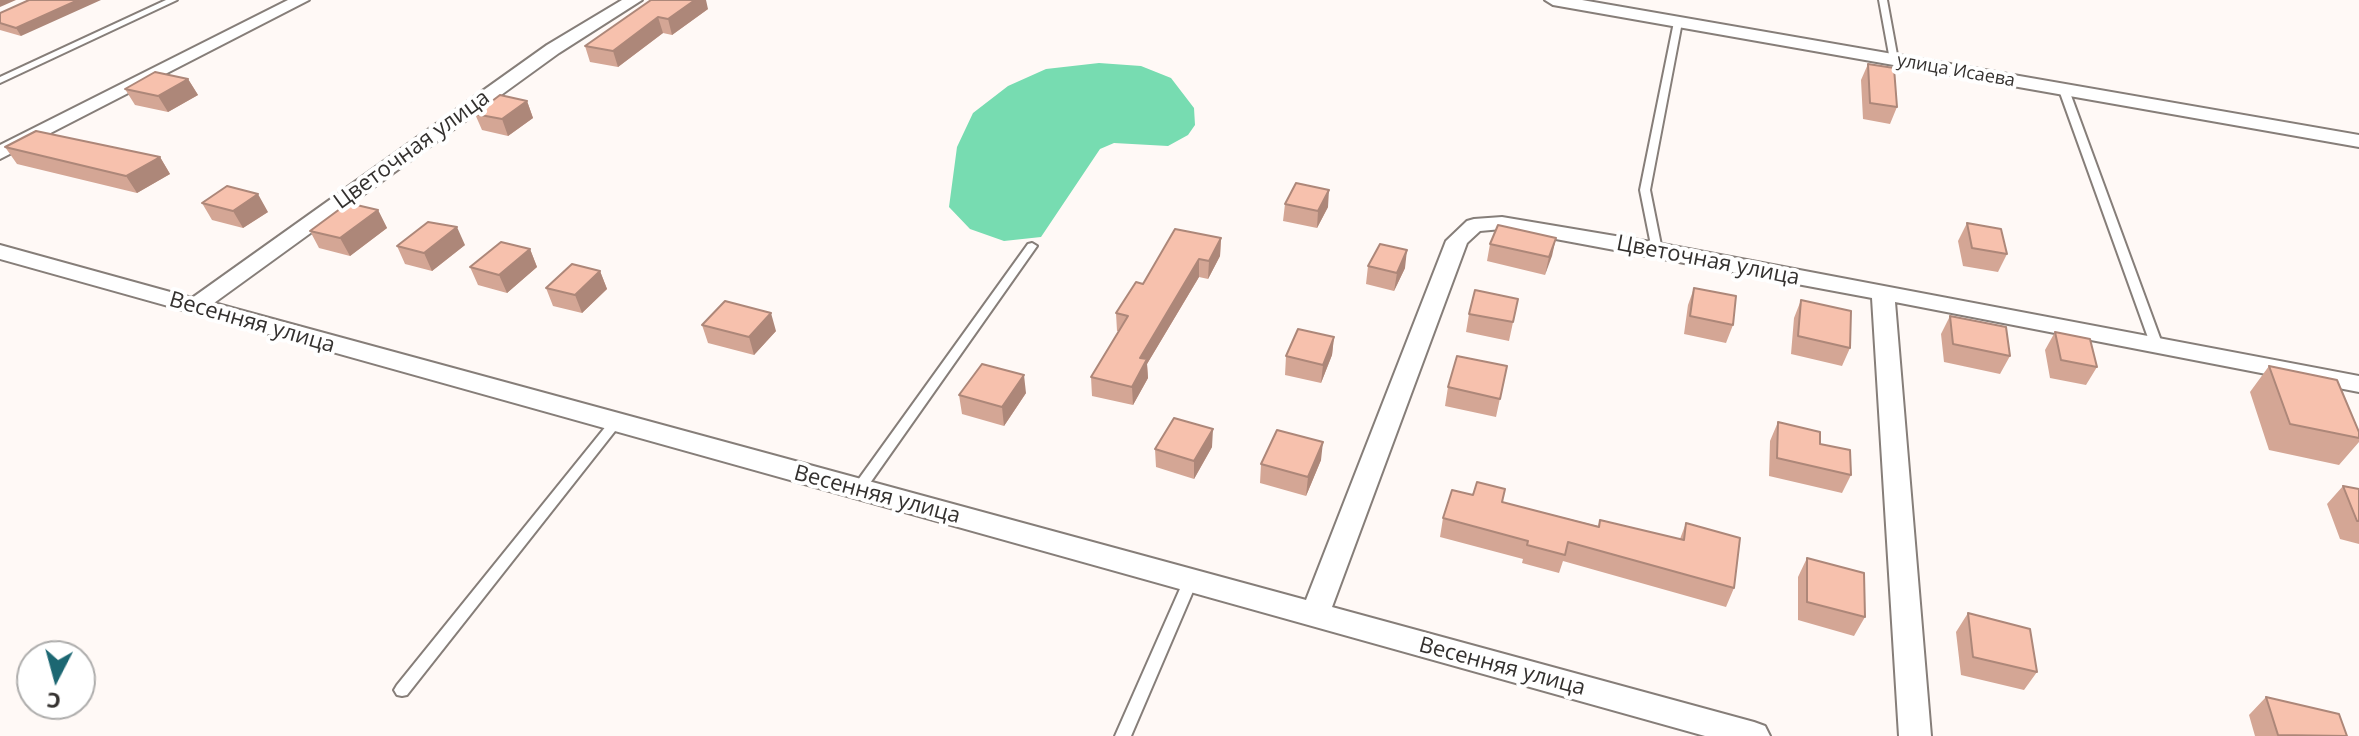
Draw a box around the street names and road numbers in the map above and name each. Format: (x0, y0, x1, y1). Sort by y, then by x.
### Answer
street label: улица Исаева (1895, 50, 2017, 92)
street label: Цветочная улица (329, 85, 495, 215)
street label: Цветочная улица (1614, 230, 1802, 292)
street label: Весенняя улица (166, 287, 338, 359)
street label: Весенняя улица (791, 460, 963, 530)
street label: Весенняя улица (1416, 632, 1588, 702)

